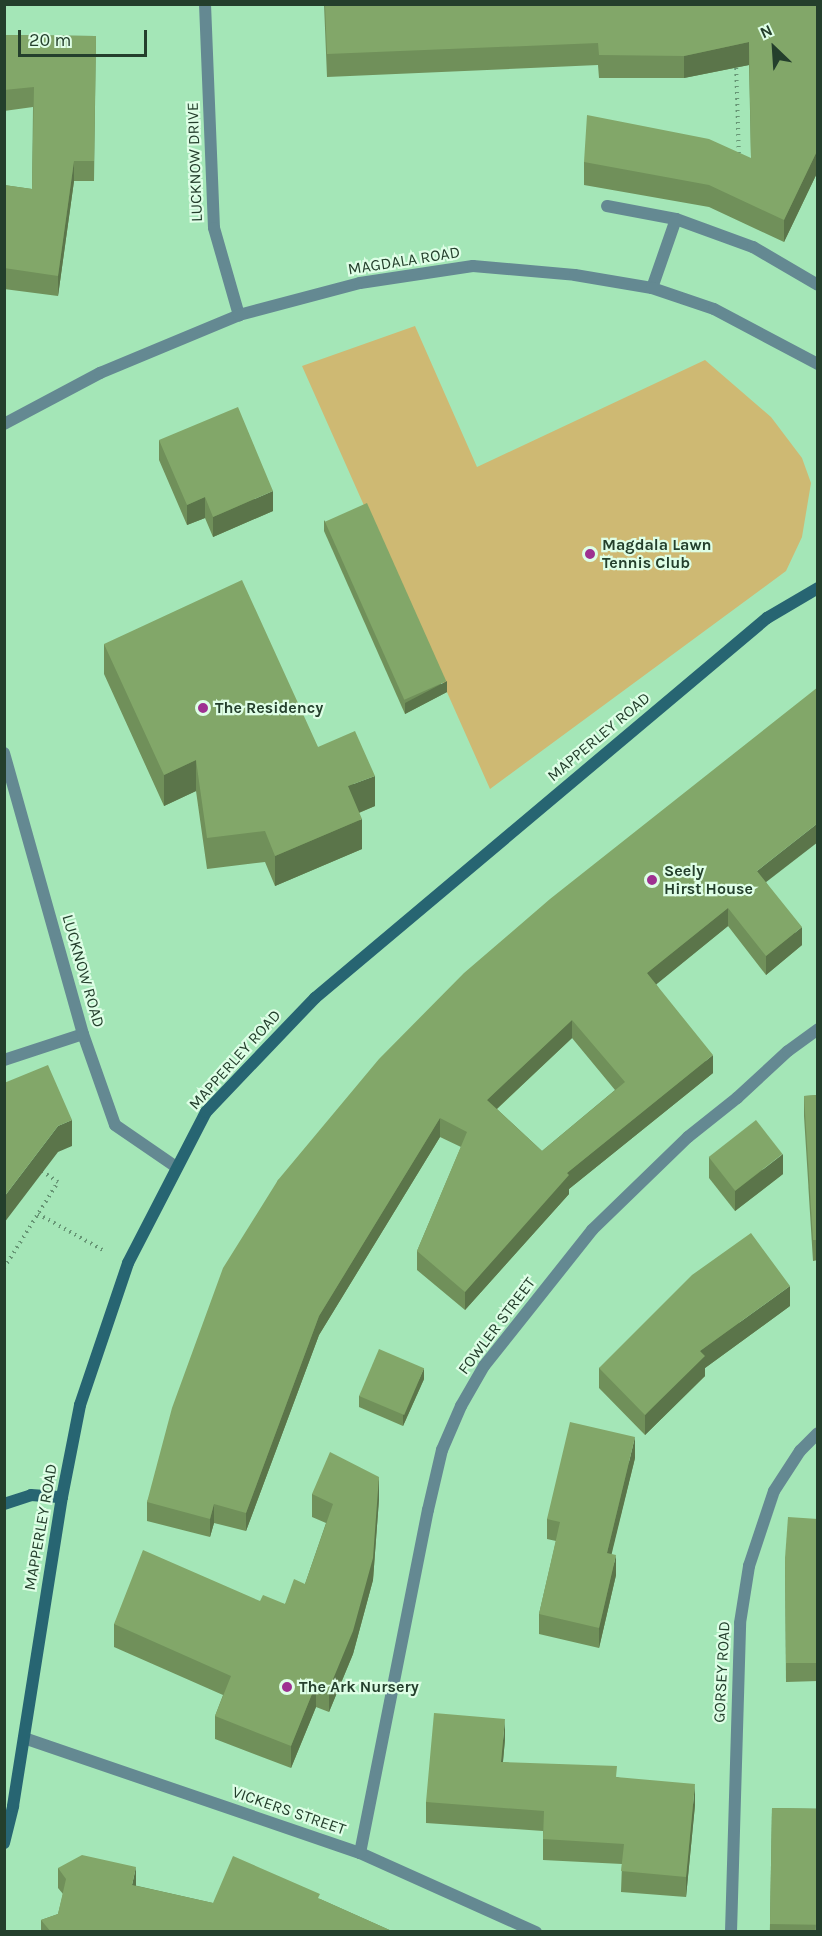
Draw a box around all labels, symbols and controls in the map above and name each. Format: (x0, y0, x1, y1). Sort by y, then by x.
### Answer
scale bar (21, 18, 150, 56)
north arrow (744, 18, 804, 78)
text: N (757, 20, 775, 42)
text: 20 m (29, 29, 71, 51)
street label: LUCKNOW DRIVE (183, 102, 207, 222)
street label: MAGDALA ROAD (347, 243, 461, 279)
place label: Magdala Lawn Tennis Club (602, 535, 711, 573)
marker: Magdala Lawn Tennis Club (583, 547, 597, 561)
street label: MAPPERLEY ROAD (544, 688, 654, 786)
place label: The Residency (215, 698, 323, 718)
marker: The Residency (196, 701, 210, 715)
place label: Seely Hirst House (664, 861, 753, 899)
marker: Seely Hirst House (645, 873, 659, 887)
street label: LUCKNOW ROAD (58, 912, 108, 1030)
street label: MAPPERLEY ROAD (185, 1006, 285, 1114)
street label: FOWLER STREET (454, 1274, 540, 1378)
street label: MAPPERLEY ROAD (20, 1462, 62, 1592)
street label: GORSEY ROAD (710, 1621, 734, 1723)
place label: The Ark Nursery (299, 1677, 419, 1697)
marker: The Ark Nursery (280, 1680, 294, 1694)
street label: VICKERS STREET (230, 1783, 348, 1839)

